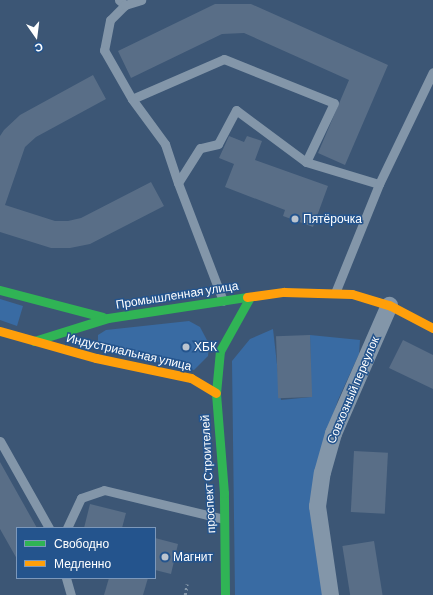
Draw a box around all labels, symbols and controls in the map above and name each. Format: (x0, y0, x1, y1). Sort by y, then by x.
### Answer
north arrow (16, 16, 56, 56)
text: С (34, 41, 44, 55)
place label: Пятёрочка (303, 212, 362, 226)
marker: Пятёрочка (290, 214, 300, 224)
street label: Промышленная улица (115, 278, 239, 312)
street label: Индустриальная улица (65, 331, 193, 373)
street label: Совхозный переулок (324, 334, 382, 446)
place label: ХБК (194, 340, 217, 354)
marker: ХБК (181, 342, 191, 352)
street label: проспект Строителей (198, 414, 218, 534)
legend (16, 527, 156, 579)
text: Свободно (54, 536, 109, 550)
place label: Магнит (173, 550, 213, 564)
marker: Магнит (160, 552, 170, 562)
text: Медленно (54, 556, 111, 570)

